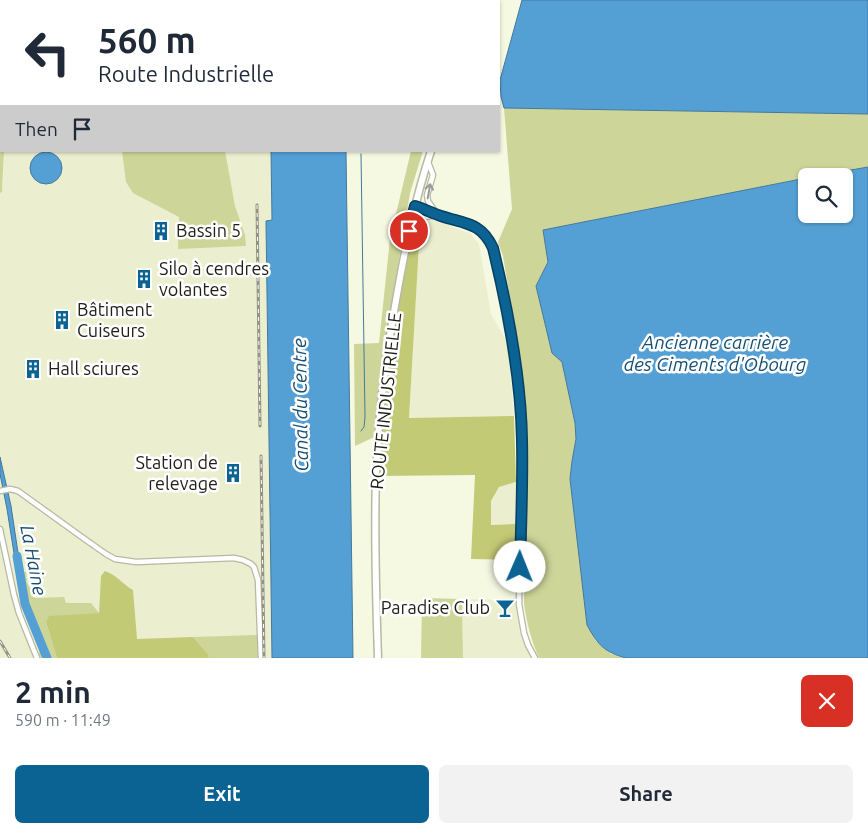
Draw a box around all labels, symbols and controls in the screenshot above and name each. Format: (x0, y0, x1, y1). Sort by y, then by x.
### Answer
icon: left (15, 20, 80, 85)
text: 560 m (98, 20, 196, 60)
text: Route Industrielle (98, 61, 274, 86)
icon: arrive (68, 115, 96, 143)
text: Then (15, 118, 58, 140)
map controls (798, 168, 853, 223)
button: search (798, 168, 853, 223)
one-way arrow (425, 183, 435, 199)
pin (388, 210, 430, 252)
icon: arrive (395, 217, 423, 245)
building icon: Bassin 5 (150, 220, 172, 242)
place label: Bassin 5 (176, 220, 241, 240)
place label: Silo à cendres volantes (159, 258, 269, 299)
building icon: Silo à cendres volantes (133, 268, 155, 290)
place label: Bâtiment Cuiseurs (77, 299, 152, 340)
building icon: Bâtiment Cuiseurs (51, 309, 73, 331)
street label: ROUTE INDUSTRIELLE (366, 311, 404, 490)
water label: Ancienne carrière des Ciments d'Obourg (624, 331, 806, 375)
water label: Canal du Centre (288, 338, 312, 472)
building icon: Hall sciures (22, 358, 44, 380)
place label: Hall sciures (48, 358, 139, 378)
place label: Station de relevage (135, 452, 218, 493)
building icon: Station de relevage (222, 462, 244, 484)
water label: La Haine (16, 523, 52, 597)
position arrow (493, 540, 545, 592)
place label: Paradise Club (381, 597, 490, 617)
bar icon: Paradise Club (494, 597, 516, 619)
text: 2 min (15, 675, 91, 709)
button: close (801, 675, 853, 727)
text: 590 m · 11:49 (15, 711, 111, 729)
button: Exit (15, 765, 429, 823)
button: Share (439, 765, 853, 823)

